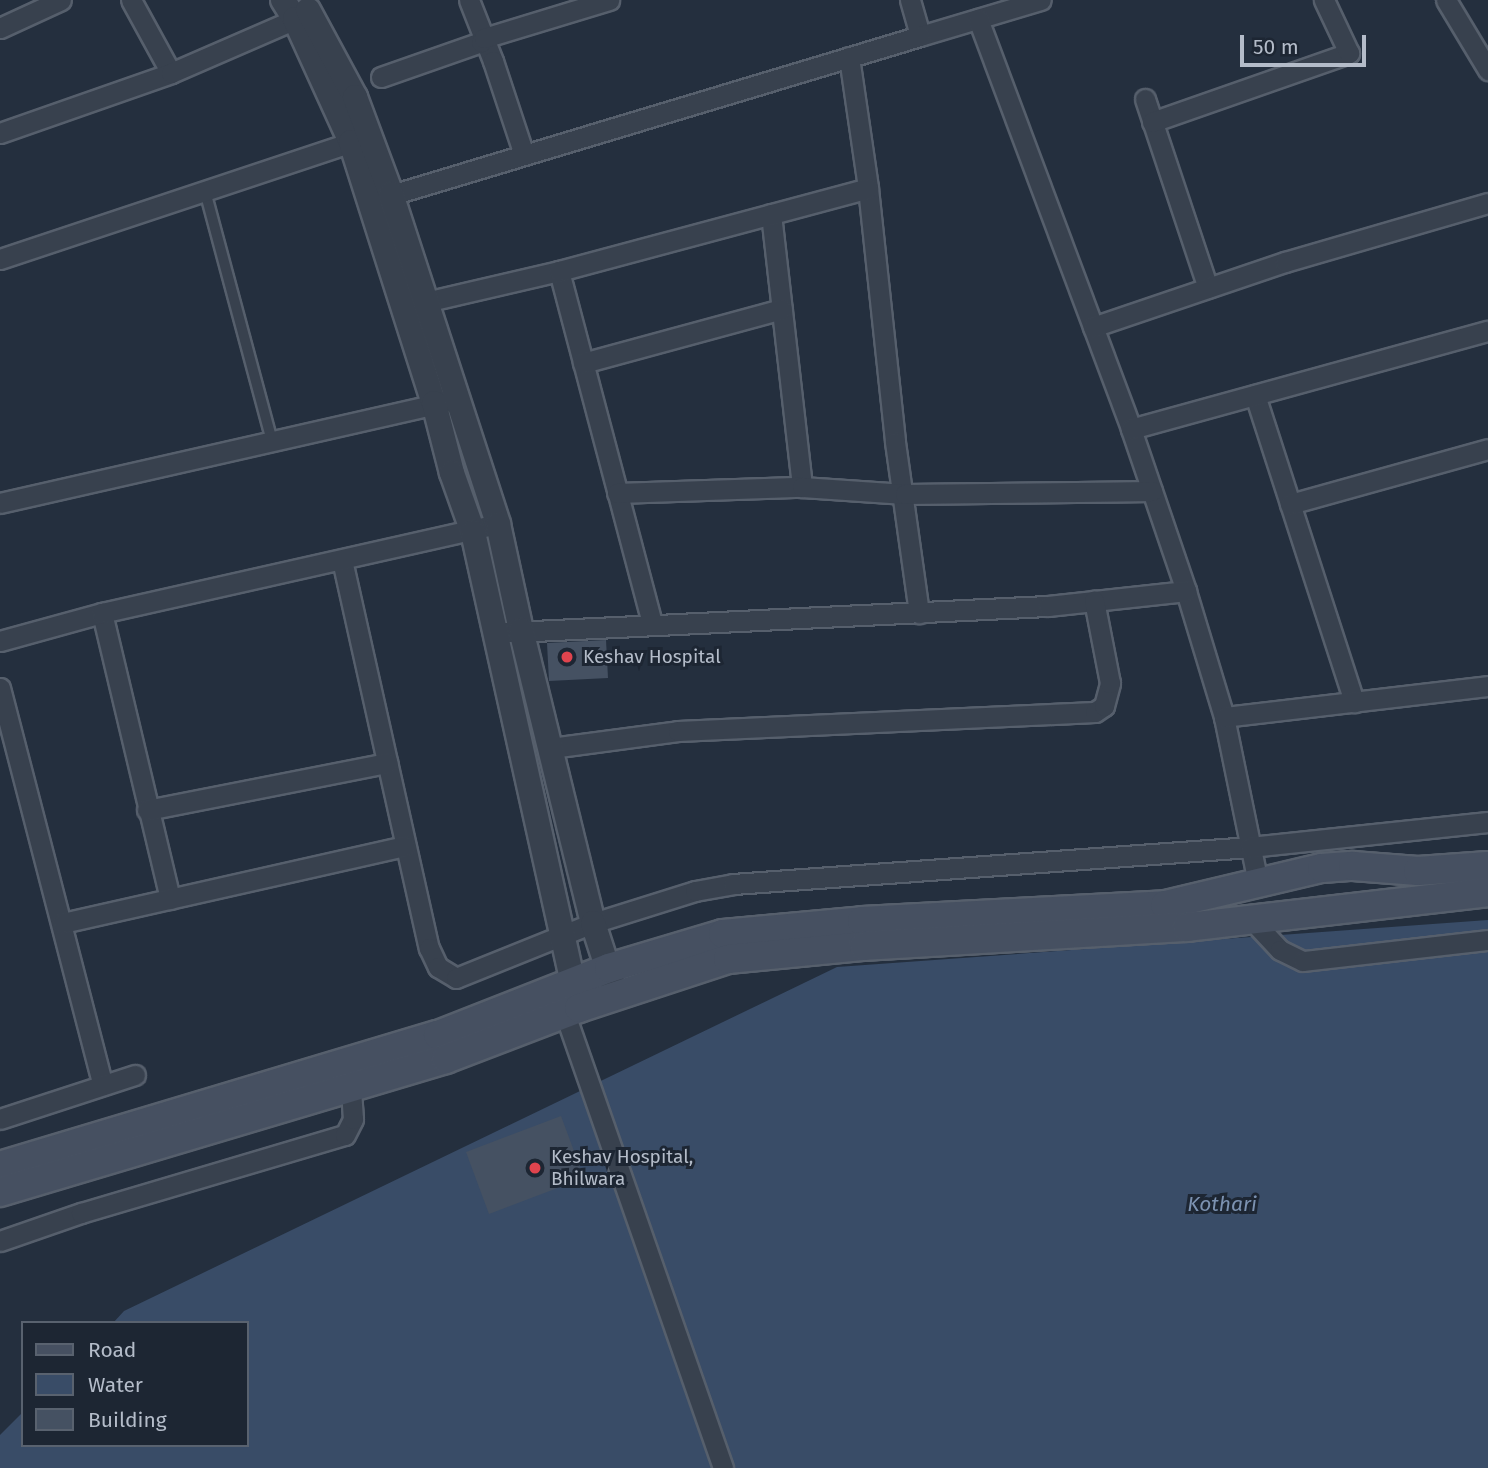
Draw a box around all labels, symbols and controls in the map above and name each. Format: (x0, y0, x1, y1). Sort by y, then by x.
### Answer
scale bar (1243, 21, 1369, 65)
text: 50 m (1253, 34, 1299, 60)
place label: Keshav Hospital (583, 646, 721, 668)
marker: Keshav Hospital (557, 647, 577, 667)
place label: Keshav Hospital, Bhilwara (551, 1146, 693, 1190)
marker: Keshav Hospital, Bhilwara (525, 1158, 545, 1178)
water label: Kothari (1187, 1191, 1257, 1217)
legend (21, 1321, 248, 1447)
text: Road (88, 1337, 136, 1363)
text: Water (88, 1372, 143, 1398)
text: Building (88, 1407, 167, 1433)

